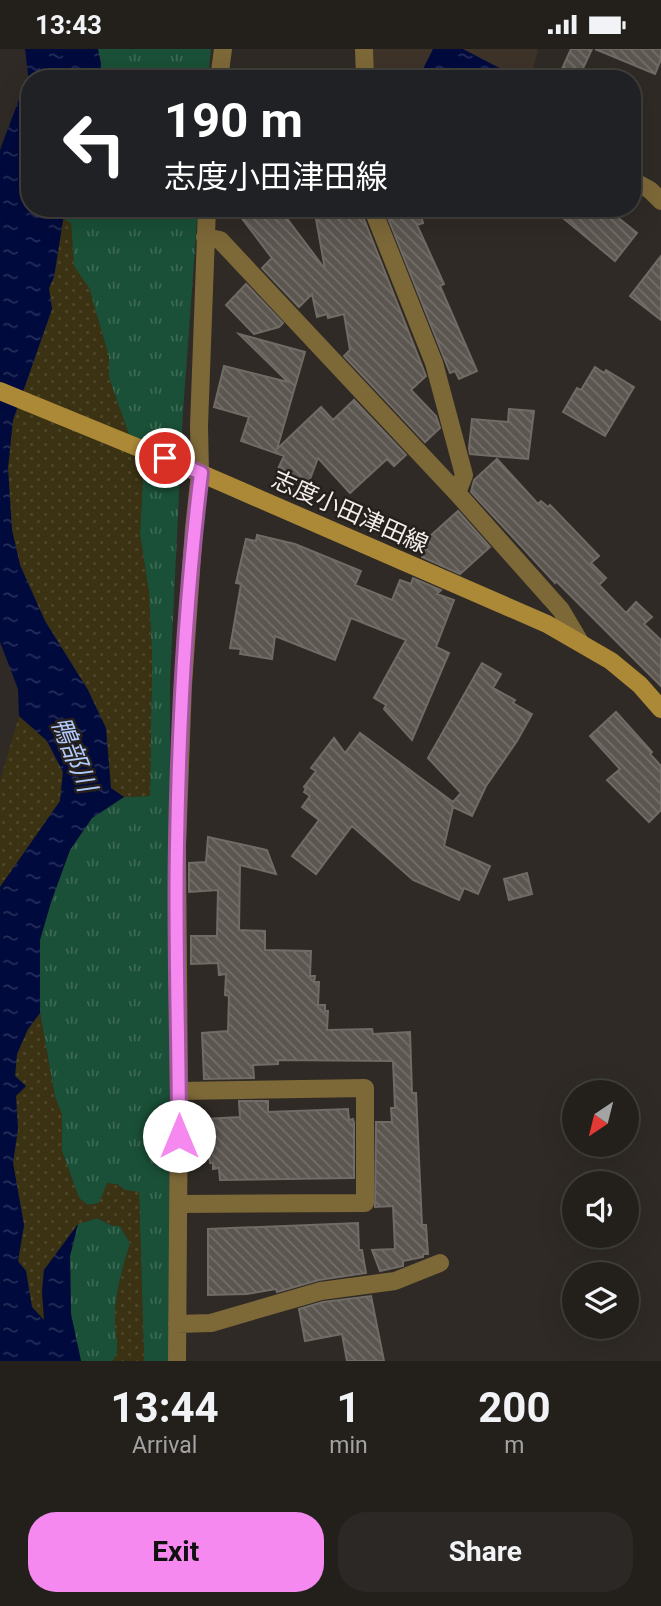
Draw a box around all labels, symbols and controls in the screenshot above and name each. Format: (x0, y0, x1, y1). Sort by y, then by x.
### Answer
text: 13:43 (35, 10, 102, 40)
text: 190 m (164, 92, 303, 149)
icon: left (49, 98, 140, 189)
text: 志度小田津田線 (164, 158, 388, 196)
pin (135, 428, 195, 488)
icon: arrive (146, 439, 184, 477)
street label: 志度小田津田線 (268, 465, 432, 559)
water label: 鴨部川 (45, 712, 104, 799)
north arrow (562, 1080, 639, 1157)
map controls (562, 1080, 639, 1339)
position arrow (142, 1099, 216, 1173)
button: sound (562, 1171, 639, 1248)
button: layers (562, 1262, 639, 1339)
text: 13:44 (111, 1383, 219, 1432)
text: 1 (336, 1383, 361, 1432)
text: 200 (478, 1383, 551, 1432)
text: Arrival (132, 1432, 197, 1459)
text: min (329, 1432, 368, 1459)
text: m (504, 1432, 524, 1459)
button: Exit (28, 1512, 324, 1592)
button: Share (338, 1512, 633, 1592)

